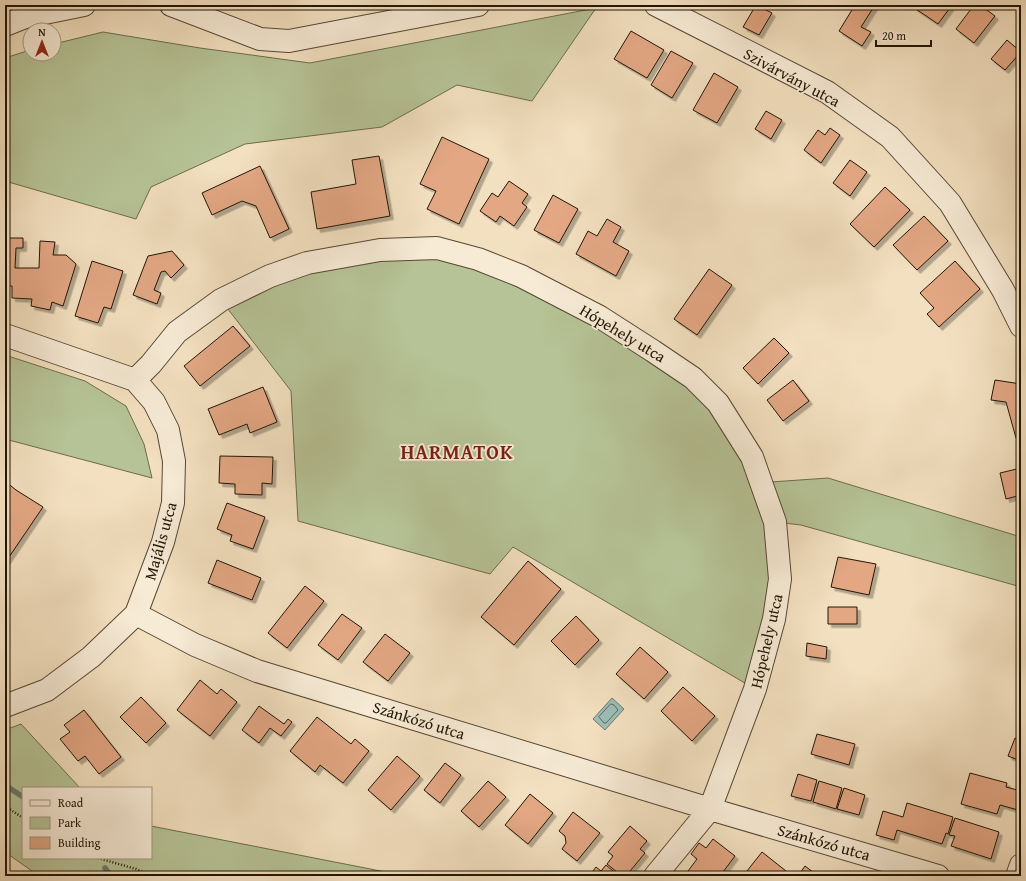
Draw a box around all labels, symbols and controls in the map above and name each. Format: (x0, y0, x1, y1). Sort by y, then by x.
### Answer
north arrow (22, 22, 62, 62)
scale bar (876, 22, 931, 48)
text: N (38, 24, 46, 40)
text: 20 m (882, 27, 906, 44)
street label: Szivárvány utca (739, 41, 845, 113)
street label: Hópehely utca (576, 298, 671, 368)
district label: HARMATOK (400, 437, 514, 466)
street label: Majális utca (137, 499, 183, 583)
street label: Hópehely utca (743, 591, 789, 691)
street label: Szánkózó utca (370, 695, 468, 746)
legend (22, 787, 152, 859)
text: Road (58, 794, 84, 811)
text: Park (58, 814, 82, 831)
street label: Szánkózó utca (775, 817, 874, 867)
text: Building (58, 834, 101, 851)

